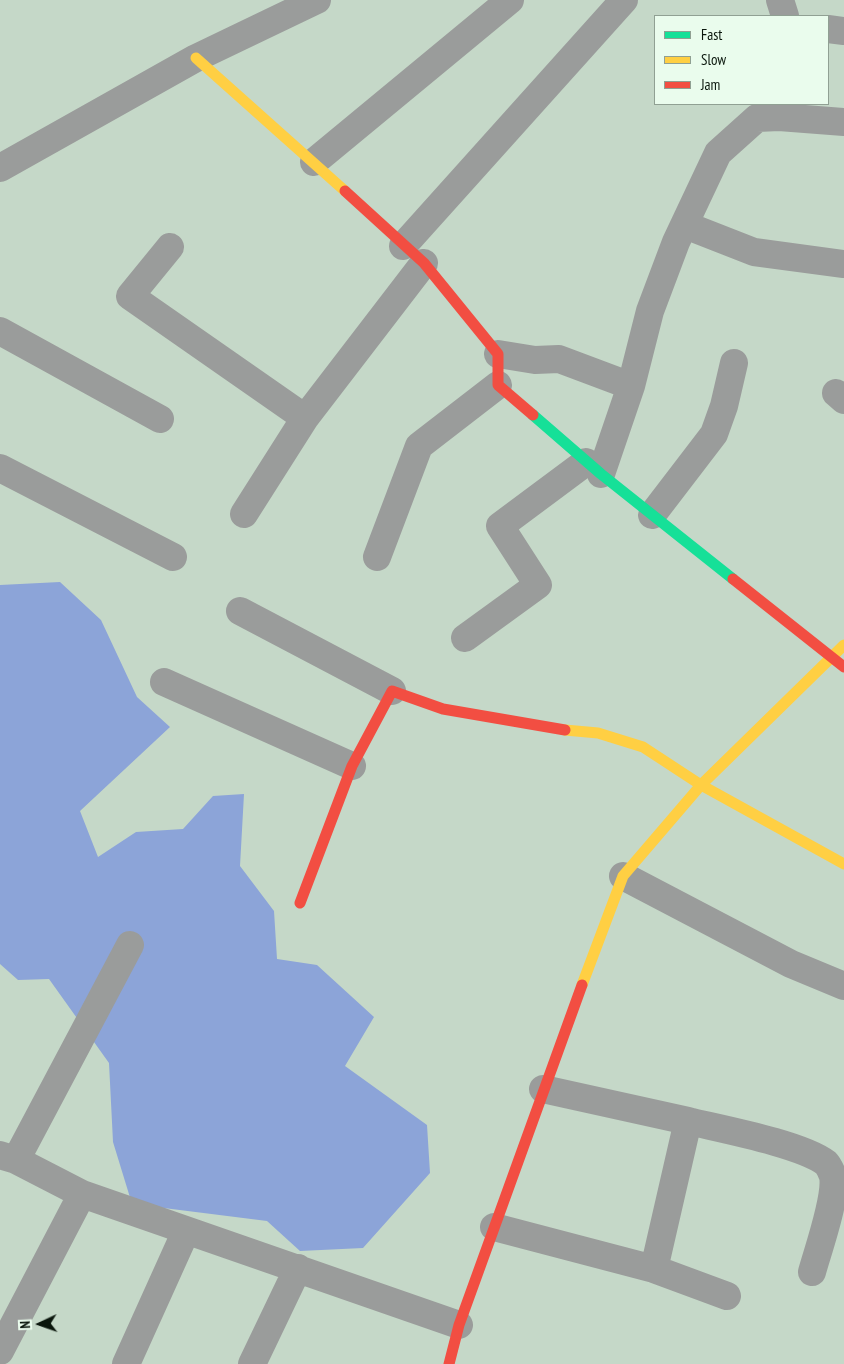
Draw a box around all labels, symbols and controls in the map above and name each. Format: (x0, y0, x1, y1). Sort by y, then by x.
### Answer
legend (654, 15, 829, 105)
text: Fast (701, 25, 722, 44)
text: Slow (701, 50, 726, 69)
text: Jam (701, 75, 720, 94)
north arrow (15, 1299, 65, 1349)
text: N (16, 1321, 34, 1329)

